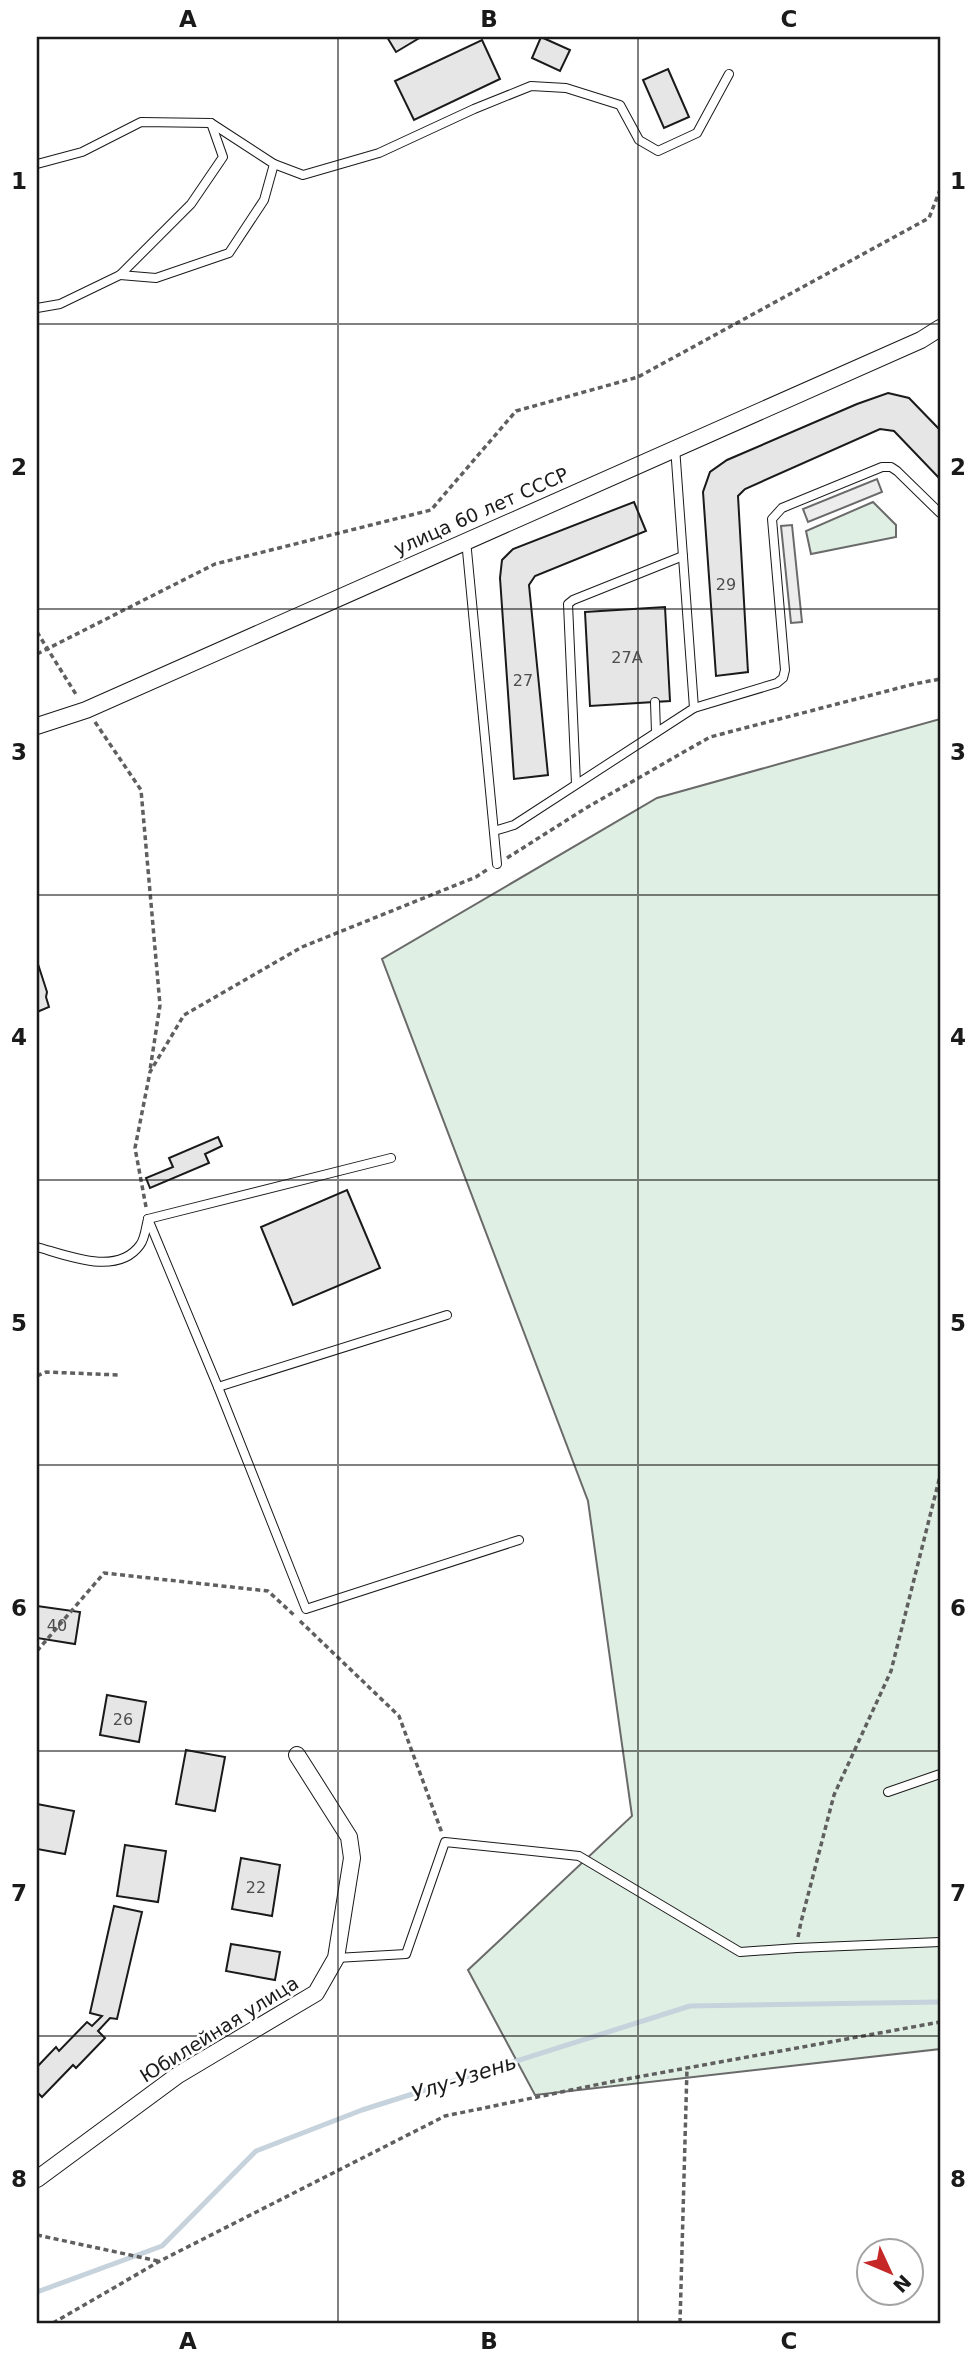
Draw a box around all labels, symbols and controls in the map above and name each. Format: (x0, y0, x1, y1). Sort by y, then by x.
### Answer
text: A (179, 6, 197, 32)
text: B (480, 6, 498, 32)
text: C (781, 6, 797, 32)
text: 1 (11, 168, 27, 194)
text: 1 (950, 168, 966, 194)
text: 2 (11, 454, 27, 480)
text: 2 (950, 454, 966, 480)
street label: улица 60 лет СССР (390, 463, 572, 559)
house number: 29 (716, 575, 736, 594)
house number: 27А (611, 648, 643, 667)
house number: 27 (513, 671, 533, 690)
text: 3 (11, 739, 27, 765)
text: 3 (950, 739, 966, 765)
text: 4 (11, 1024, 27, 1050)
text: 4 (950, 1024, 966, 1050)
text: 5 (11, 1310, 27, 1336)
text: 5 (950, 1310, 966, 1336)
text: 6 (11, 1595, 27, 1621)
text: 6 (950, 1595, 966, 1621)
house number: 40 (47, 1616, 67, 1635)
house number: 26 (113, 1710, 133, 1729)
house number: 22 (246, 1878, 266, 1897)
text: 7 (11, 1880, 27, 1906)
text: 7 (950, 1880, 966, 1906)
street label: Юбилейная улица (136, 1971, 302, 2087)
water label: Улу-Узень (408, 2050, 520, 2106)
text: 8 (11, 2166, 27, 2192)
text: 8 (950, 2166, 966, 2192)
north arrow (855, 2238, 925, 2308)
text: N (889, 2270, 916, 2297)
text: A (179, 2328, 197, 2354)
text: B (480, 2328, 498, 2354)
text: C (781, 2328, 797, 2354)

